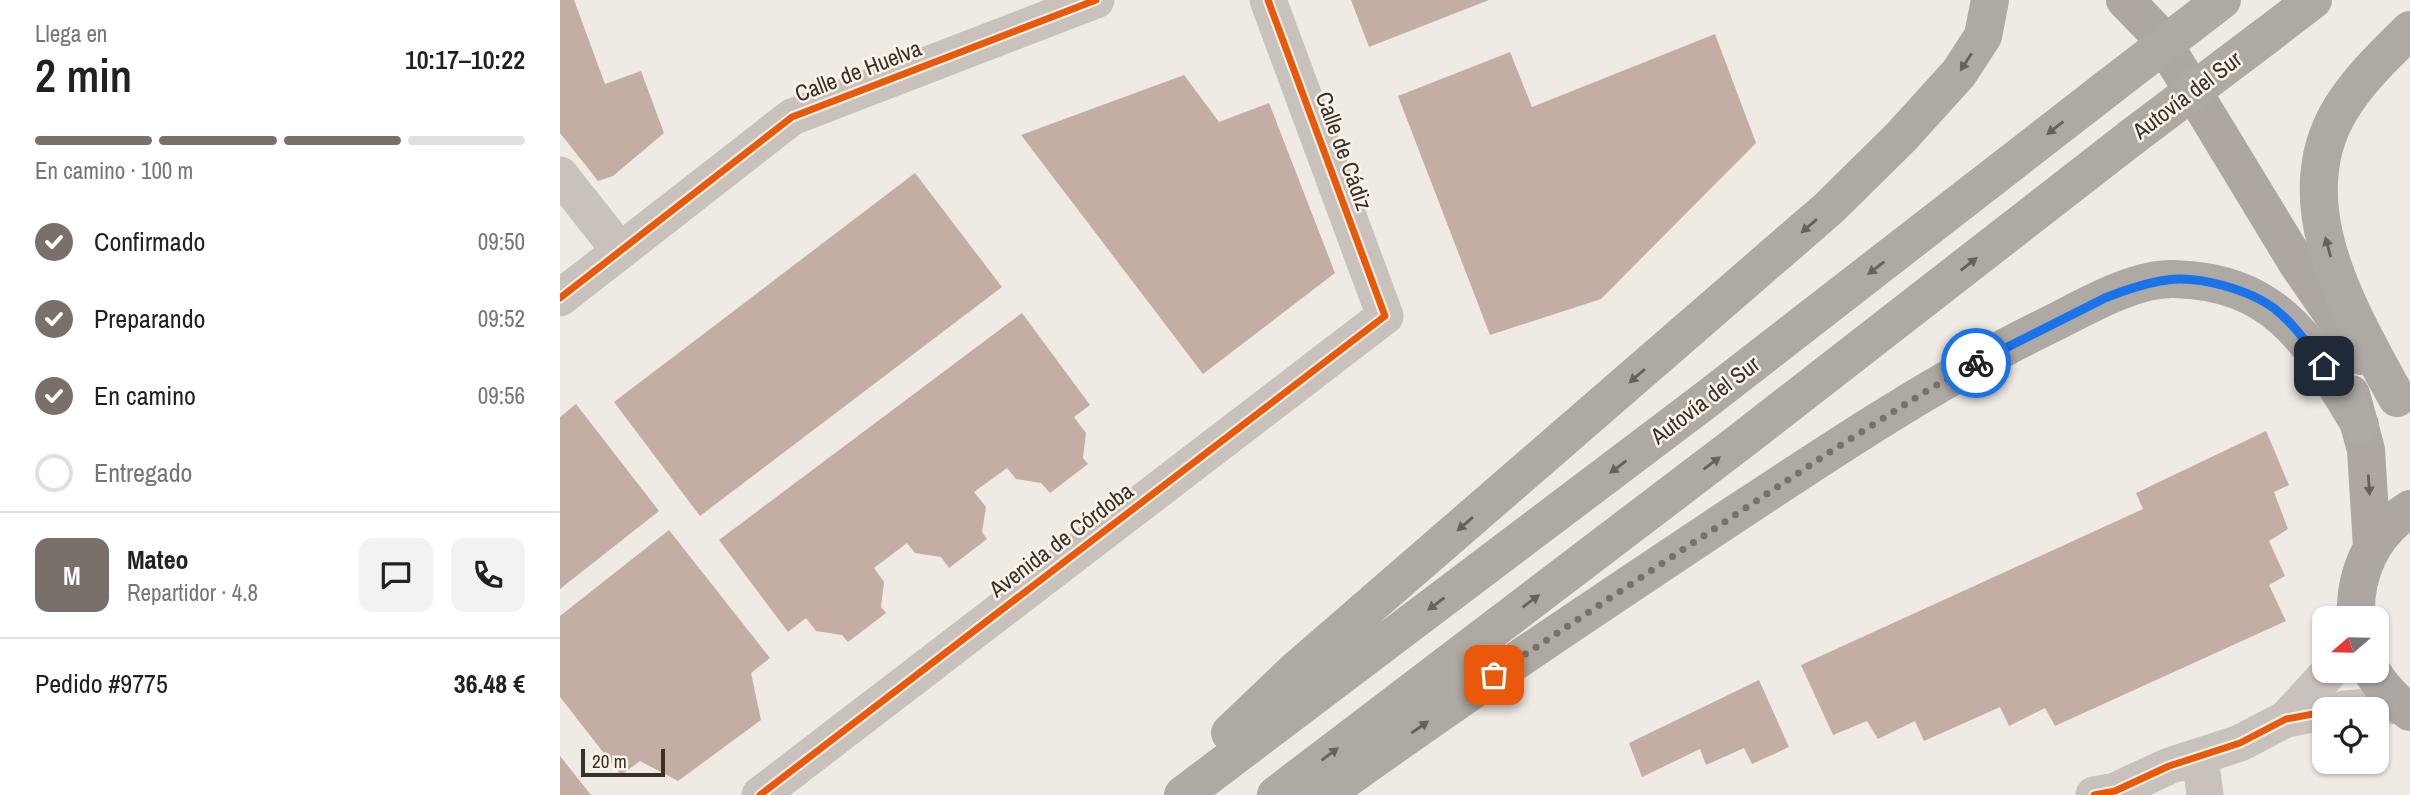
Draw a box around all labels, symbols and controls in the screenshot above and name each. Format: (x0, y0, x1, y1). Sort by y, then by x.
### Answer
text: Llega en (35, 18, 107, 49)
street label: Calle de Huelva (790, 32, 926, 109)
text: 10:17–10:22 (405, 42, 525, 77)
street label: Autovía del Sur (2125, 43, 2248, 146)
text: 2 min (35, 44, 132, 106)
one-way arrow (1960, 53, 1973, 72)
street label: Calle de Cádiz (1309, 87, 1380, 214)
one-way arrow (2047, 121, 2065, 136)
text: En camino · 100 m (35, 155, 193, 186)
one-way arrow (1800, 218, 1817, 233)
icon: check (35, 223, 73, 261)
text: Confirmado (94, 224, 205, 259)
text: 09:50 (478, 226, 525, 257)
one-way arrow (2322, 236, 2333, 258)
one-way arrow (1960, 257, 1978, 271)
one-way arrow (1867, 261, 1885, 276)
icon: check (35, 300, 73, 338)
text: Preparando (94, 301, 205, 336)
text: 09:52 (478, 303, 525, 334)
courier (1941, 328, 2011, 398)
pin (2294, 336, 2354, 396)
icon: bike (1957, 344, 1995, 382)
icon: home (2305, 347, 2343, 385)
street label: Autovía del Sur (1643, 348, 1766, 451)
one-way arrow (1629, 368, 1646, 383)
icon: check (35, 377, 73, 415)
text: En camino (94, 378, 196, 413)
text: 09:56 (478, 380, 525, 411)
text: Entregado (94, 455, 192, 490)
one-way arrow (1702, 456, 1720, 471)
one-way arrow (1609, 459, 1627, 474)
street label: Avenida de Córdoba (982, 475, 1139, 605)
one-way arrow (2364, 475, 2375, 497)
one-way arrow (1456, 516, 1474, 532)
button: chat (359, 538, 433, 612)
button: phone (451, 538, 525, 612)
text: Mateo (127, 542, 189, 577)
text: M (63, 558, 81, 593)
text: Repartidor · 4.8 (127, 577, 258, 608)
one-way arrow (1521, 594, 1540, 608)
one-way arrow (1427, 596, 1445, 610)
north arrow (2312, 606, 2389, 682)
map controls (2312, 606, 2389, 774)
pin (1464, 645, 1524, 705)
icon: bag (1475, 656, 1513, 694)
text: Pedido #9775 (35, 666, 168, 701)
text: 36.48 € (454, 666, 525, 701)
button: locate (2312, 697, 2389, 774)
one-way arrow (1411, 720, 1429, 734)
scale bar (581, 746, 665, 778)
one-way arrow (1321, 747, 1339, 761)
text: 20 m (592, 748, 627, 774)

